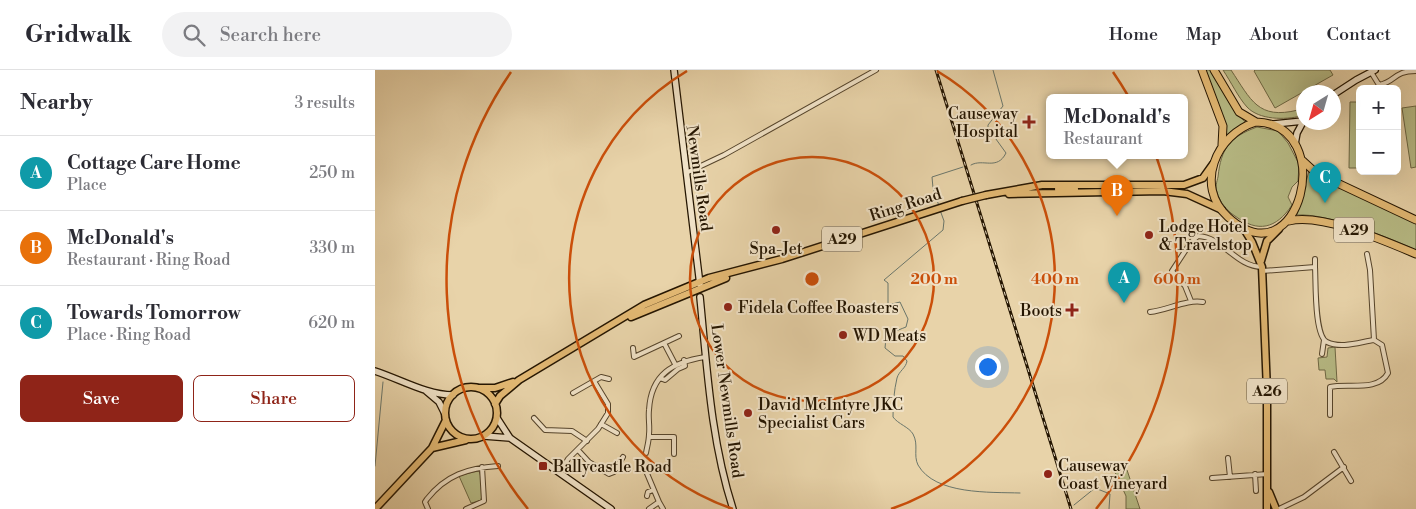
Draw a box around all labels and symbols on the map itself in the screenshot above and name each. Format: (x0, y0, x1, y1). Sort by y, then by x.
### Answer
north arrow (1296, 85, 1341, 130)
place label: Causeway Hospital (948, 104, 1018, 142)
marker: Causeway Hospital (1022, 115, 1036, 129)
street label: Newmills Road (682, 124, 716, 232)
pin: C (1309, 162, 1341, 203)
pin: B (1101, 175, 1133, 216)
street label: Ring Road (867, 184, 944, 226)
place label: Lodge Hotel & Travelstop (1159, 217, 1252, 255)
road number: A29 (1334, 218, 1374, 242)
marker: Spa-Jet (770, 224, 782, 236)
road number: A29 (822, 226, 862, 252)
marker: Lodge Hotel & Travelstop (1143, 229, 1155, 241)
place label: Spa-Jet (749, 239, 803, 259)
pin: A (1108, 262, 1140, 303)
centre of rings (803, 270, 821, 288)
text: 200 m (910, 270, 958, 289)
text: 400 m (1031, 270, 1079, 289)
text: 600 m (1153, 270, 1201, 289)
place label: Fidela Coffee Roasters (738, 298, 899, 318)
marker: Fidela Coffee Roasters (722, 301, 734, 313)
place label: Boots (1019, 301, 1062, 321)
marker: Boots (1066, 304, 1078, 316)
street label: Lower Newmills Road (706, 323, 748, 480)
place label: WD Meats (852, 326, 926, 346)
marker: WD Meats (837, 329, 849, 341)
your location (975, 354, 1001, 380)
road number: A26 (1247, 378, 1287, 404)
place label: David McIntyre JKC Specialist Cars (758, 395, 903, 433)
marker: David McIntyre JKC Specialist Cars (742, 407, 754, 419)
place label: Causeway Coast Vineyard (1058, 456, 1167, 494)
place label: Ballycastle Road (552, 457, 672, 477)
marker: Ballycastle Road (537, 460, 549, 472)
marker: Causeway Coast Vineyard (1042, 468, 1054, 480)

